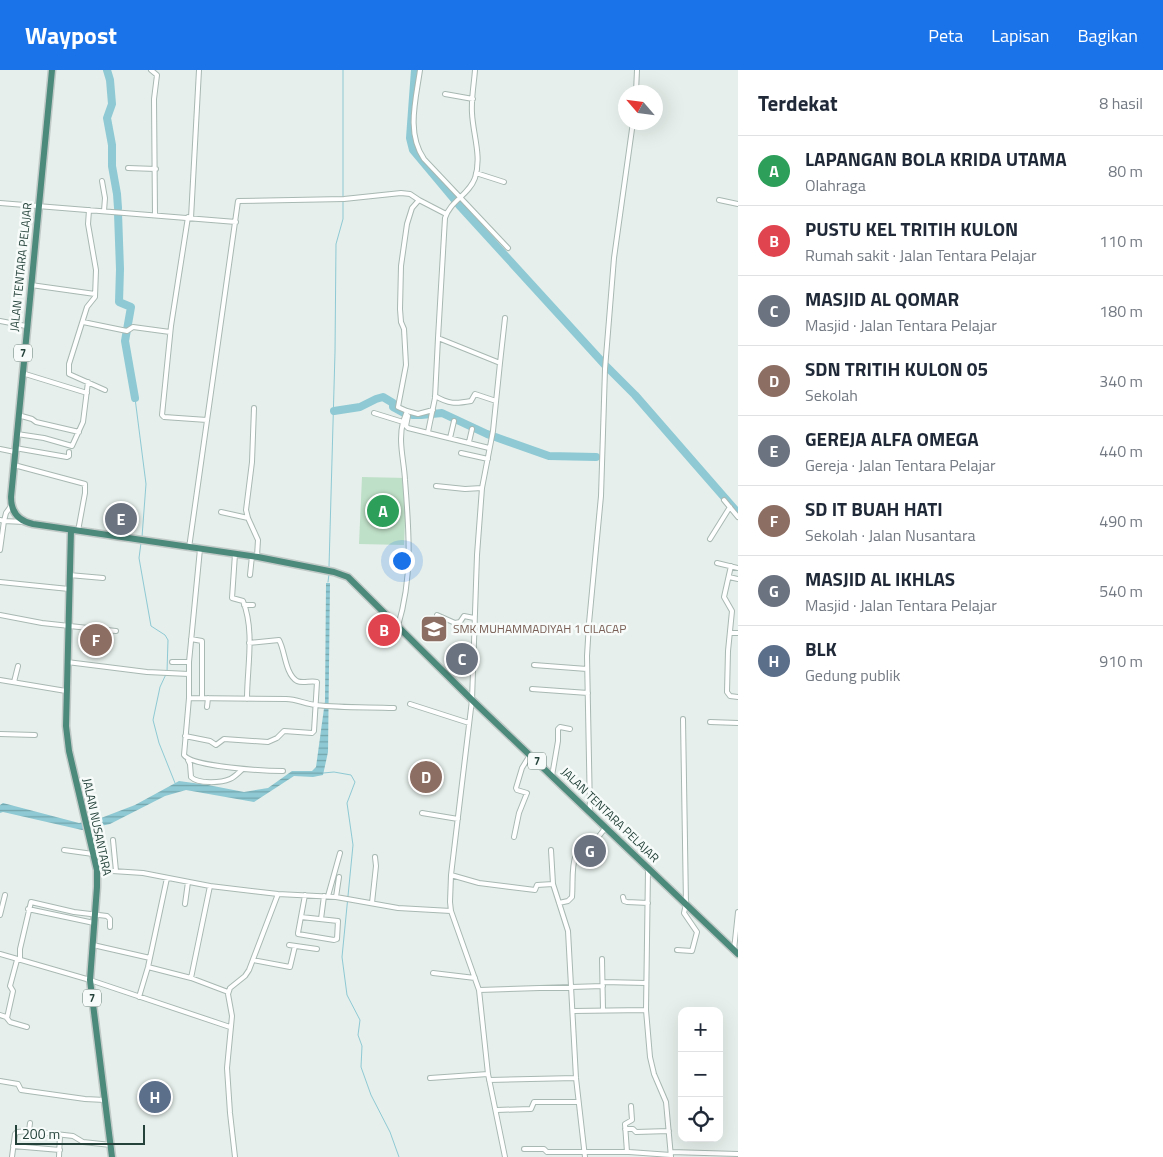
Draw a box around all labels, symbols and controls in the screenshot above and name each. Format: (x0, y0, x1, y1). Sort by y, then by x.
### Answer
text: Waypost (25, 17, 117, 53)
text: Peta (928, 22, 963, 49)
text: Lapisan (991, 22, 1049, 49)
text: Bagikan (1077, 22, 1138, 49)
north arrow (618, 85, 663, 130)
text: Terdekat (758, 87, 838, 119)
text: 8 hasil (1099, 91, 1143, 115)
text: LAPANGAN BOLA KRIDA UTAMA (805, 144, 1067, 173)
text: A (769, 159, 779, 183)
text: 80 m (1108, 159, 1143, 183)
text: Olahraga (805, 173, 866, 197)
street label: JALAN TENTARA PELAJAR (4, 201, 37, 333)
text: PUSTU KEL TRITIH KULON (805, 214, 1018, 243)
text: B (769, 229, 779, 253)
text: 110 m (1099, 229, 1143, 253)
text: Rumah sakit · Jalan Tentara Pelajar (805, 243, 1037, 267)
text: MASJID AL QOMAR (805, 284, 959, 313)
text: C (770, 299, 778, 323)
text: 180 m (1099, 299, 1143, 323)
text: Masjid · Jalan Tentara Pelajar (805, 313, 997, 337)
road number: 7 (14, 344, 32, 362)
text: SDN TRITIH KULON 05 (805, 354, 988, 383)
text: D (769, 369, 779, 393)
text: 340 m (1099, 369, 1143, 393)
text: Sekolah (805, 383, 858, 407)
text: GEREJA ALFA OMEGA (805, 424, 979, 453)
text: E (770, 439, 778, 463)
text: 440 m (1099, 439, 1143, 463)
text: Gereja · Jalan Tentara Pelajar (805, 453, 995, 477)
pin: A (367, 492, 399, 530)
text: SD IT BUAH HATI (805, 494, 943, 523)
pin: E (105, 500, 137, 538)
text: F (770, 509, 778, 533)
text: 490 m (1099, 509, 1143, 533)
text: Sekolah · Jalan Nusantara (805, 523, 975, 547)
your location (389, 548, 415, 574)
text: MASJID AL IKHLAS (805, 564, 955, 593)
text: G (769, 579, 779, 603)
text: 540 m (1099, 579, 1143, 603)
text: Masjid · Jalan Tentara Pelajar (805, 593, 997, 617)
pin: B (368, 611, 400, 649)
school or university icon: SMK MUHAMMADIYAH 1 CILACAP (419, 614, 449, 644)
place label: SMK MUHAMMADIYAH 1 CILACAP (453, 619, 626, 638)
pin: F (80, 621, 112, 659)
text: BLK (805, 634, 837, 663)
pin: C (446, 640, 478, 678)
text: H (769, 649, 779, 673)
text: 910 m (1099, 649, 1143, 673)
text: Gedung publik (805, 663, 900, 687)
road number: 7 (528, 752, 546, 769)
pin: D (410, 758, 442, 796)
street label: JALAN TENTARA PELAJAR (557, 763, 664, 867)
street label: JALAN NUSANTARA (78, 776, 117, 877)
pin: G (574, 832, 606, 870)
road number: 7 (83, 990, 101, 1006)
map controls (678, 1007, 723, 1142)
button: + (678, 1007, 723, 1052)
button: − (678, 1052, 723, 1097)
pin: H (139, 1078, 171, 1116)
button: locate (678, 1097, 723, 1142)
scale bar (15, 1122, 145, 1145)
text: 200 m (22, 1123, 60, 1144)

